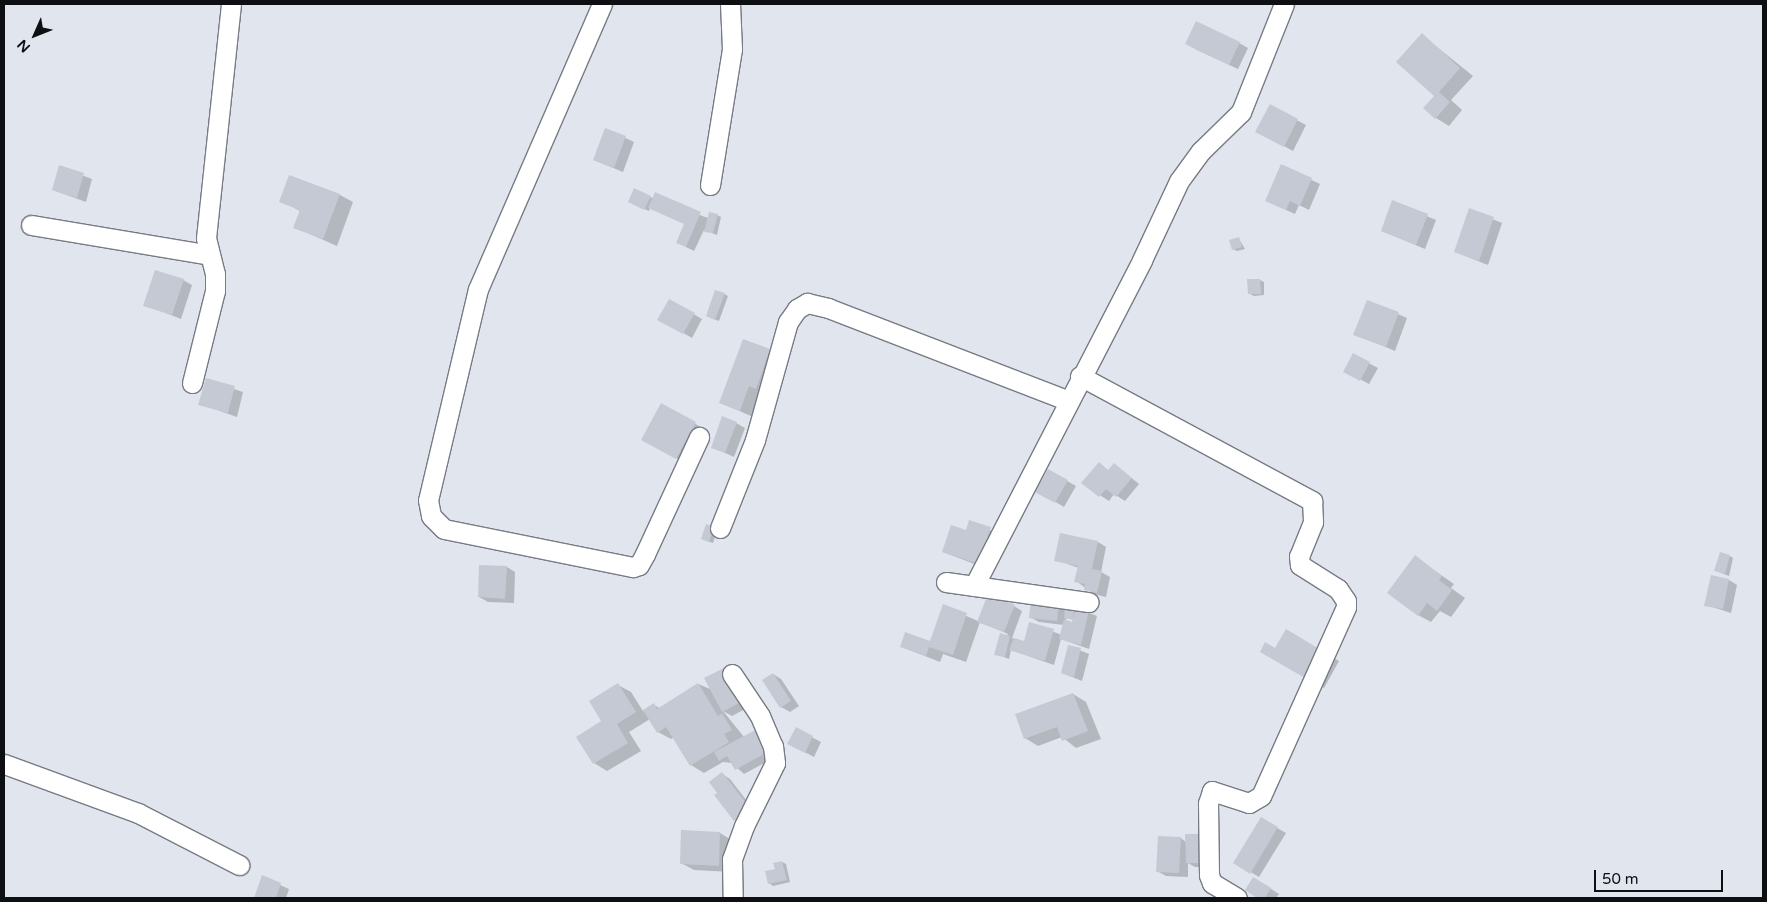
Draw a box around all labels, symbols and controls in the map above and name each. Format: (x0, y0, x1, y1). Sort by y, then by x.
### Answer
north arrow (10, 10, 60, 60)
text: N (14, 36, 34, 56)
scale bar (1597, 860, 1726, 892)
text: 50 m (1602, 870, 1639, 888)

